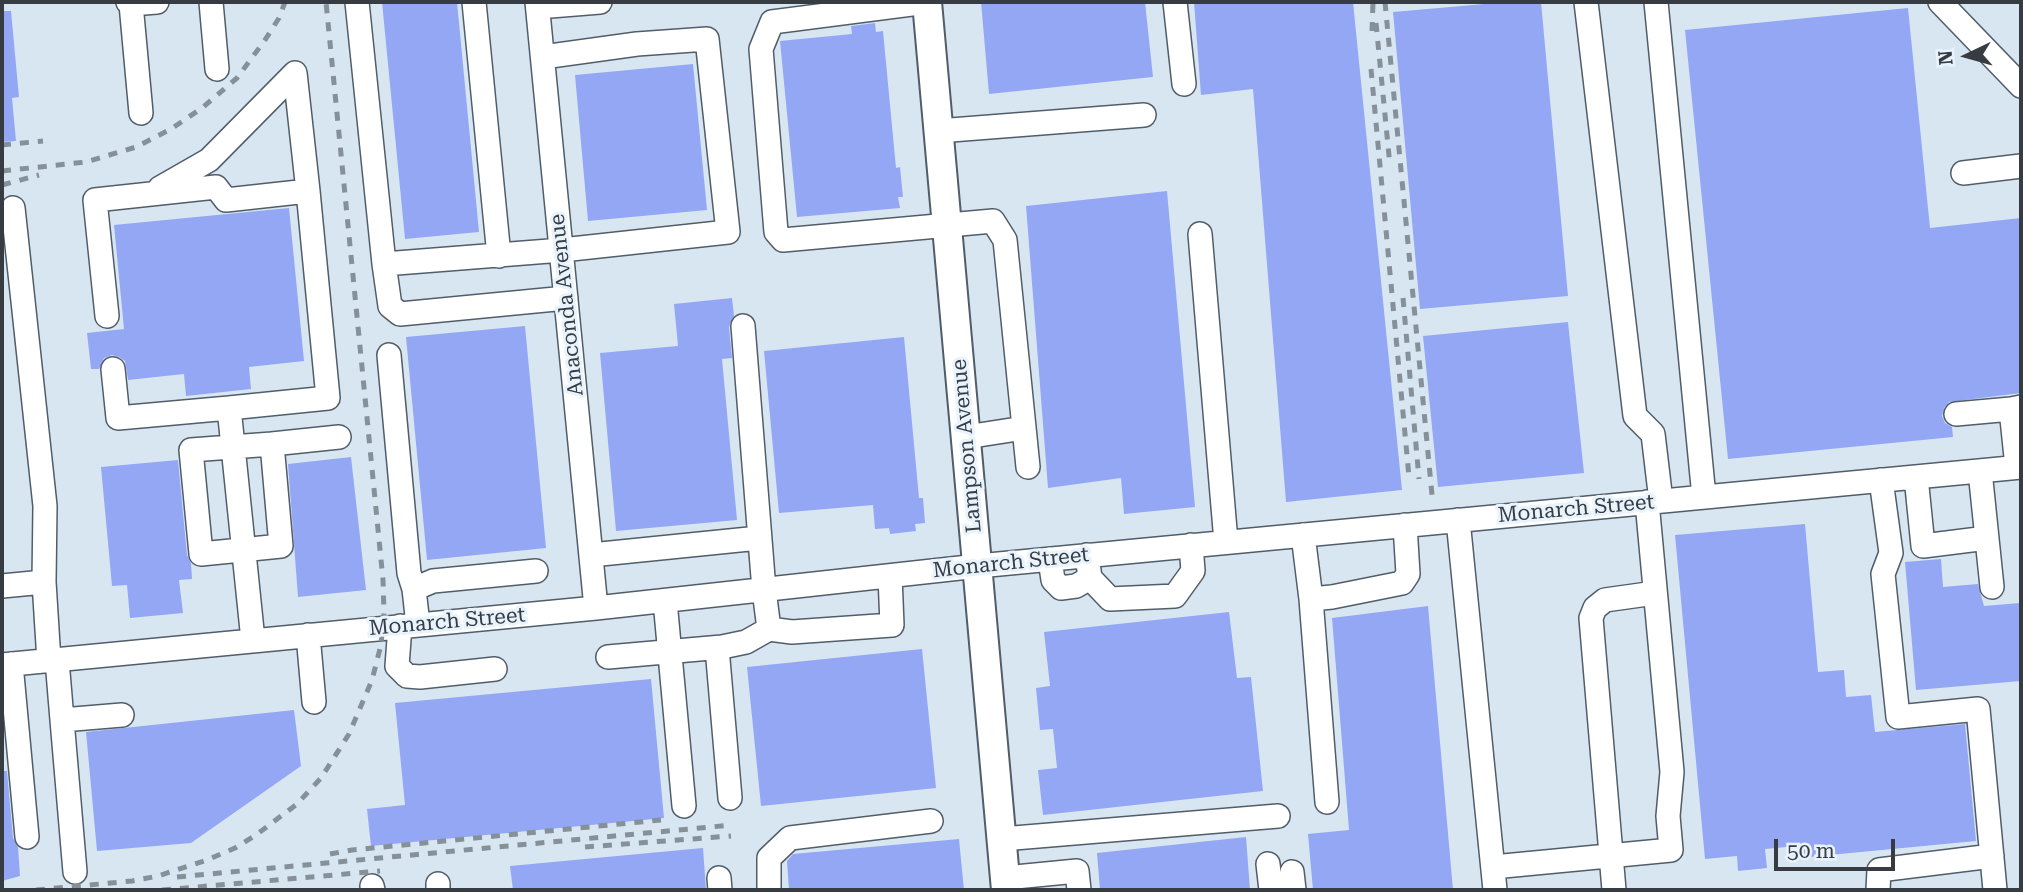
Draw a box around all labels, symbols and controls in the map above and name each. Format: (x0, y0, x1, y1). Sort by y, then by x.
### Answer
north arrow (1932, 21, 2002, 91)
text: N (1933, 50, 1958, 66)
street label: Anaconda Avenue (545, 213, 589, 397)
street label: Lampson Avenue (947, 358, 987, 534)
street label: Monarch Street (1497, 490, 1655, 528)
street label: Monarch Street (932, 542, 1090, 584)
street label: Monarch Street (368, 603, 526, 641)
scale bar (1778, 826, 1899, 870)
text: 50 m (1787, 839, 1835, 863)

